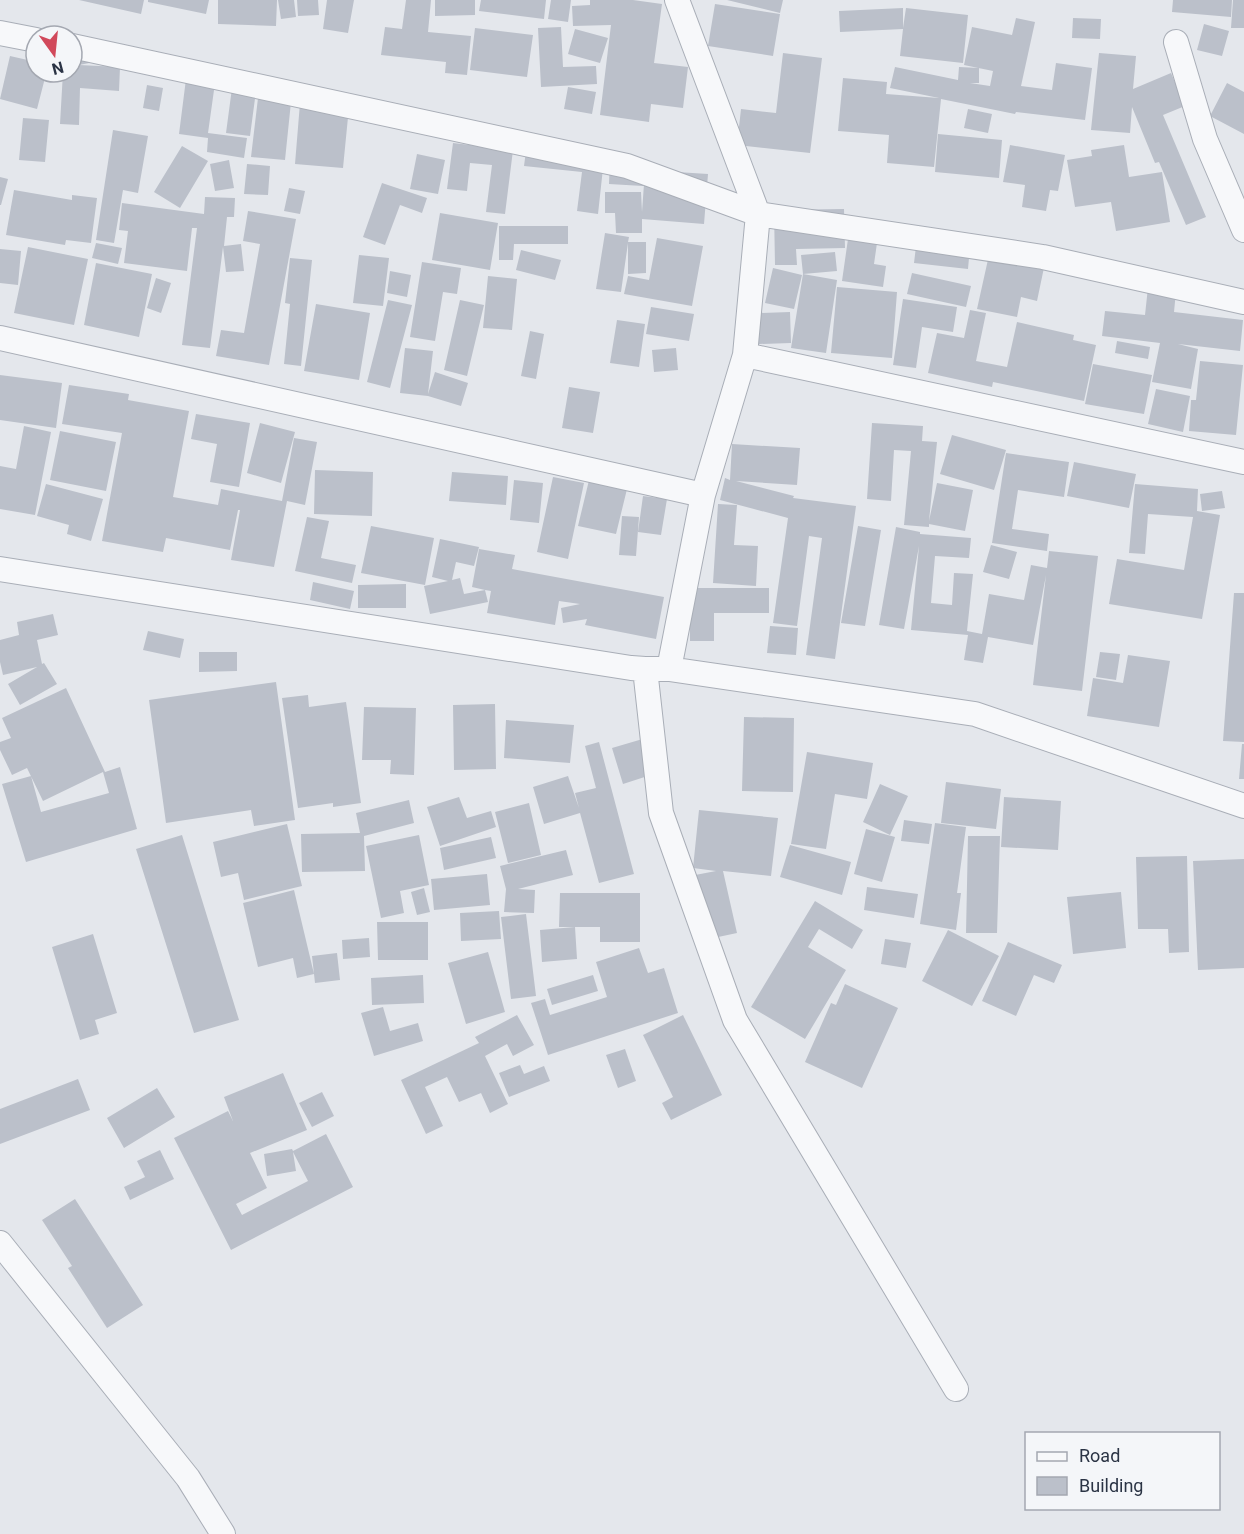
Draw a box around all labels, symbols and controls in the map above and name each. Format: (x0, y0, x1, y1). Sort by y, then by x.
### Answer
north arrow (24, 24, 84, 84)
text: N (50, 57, 66, 79)
legend (1025, 1432, 1220, 1510)
text: Road (1079, 1445, 1120, 1466)
text: Building (1079, 1475, 1143, 1496)

